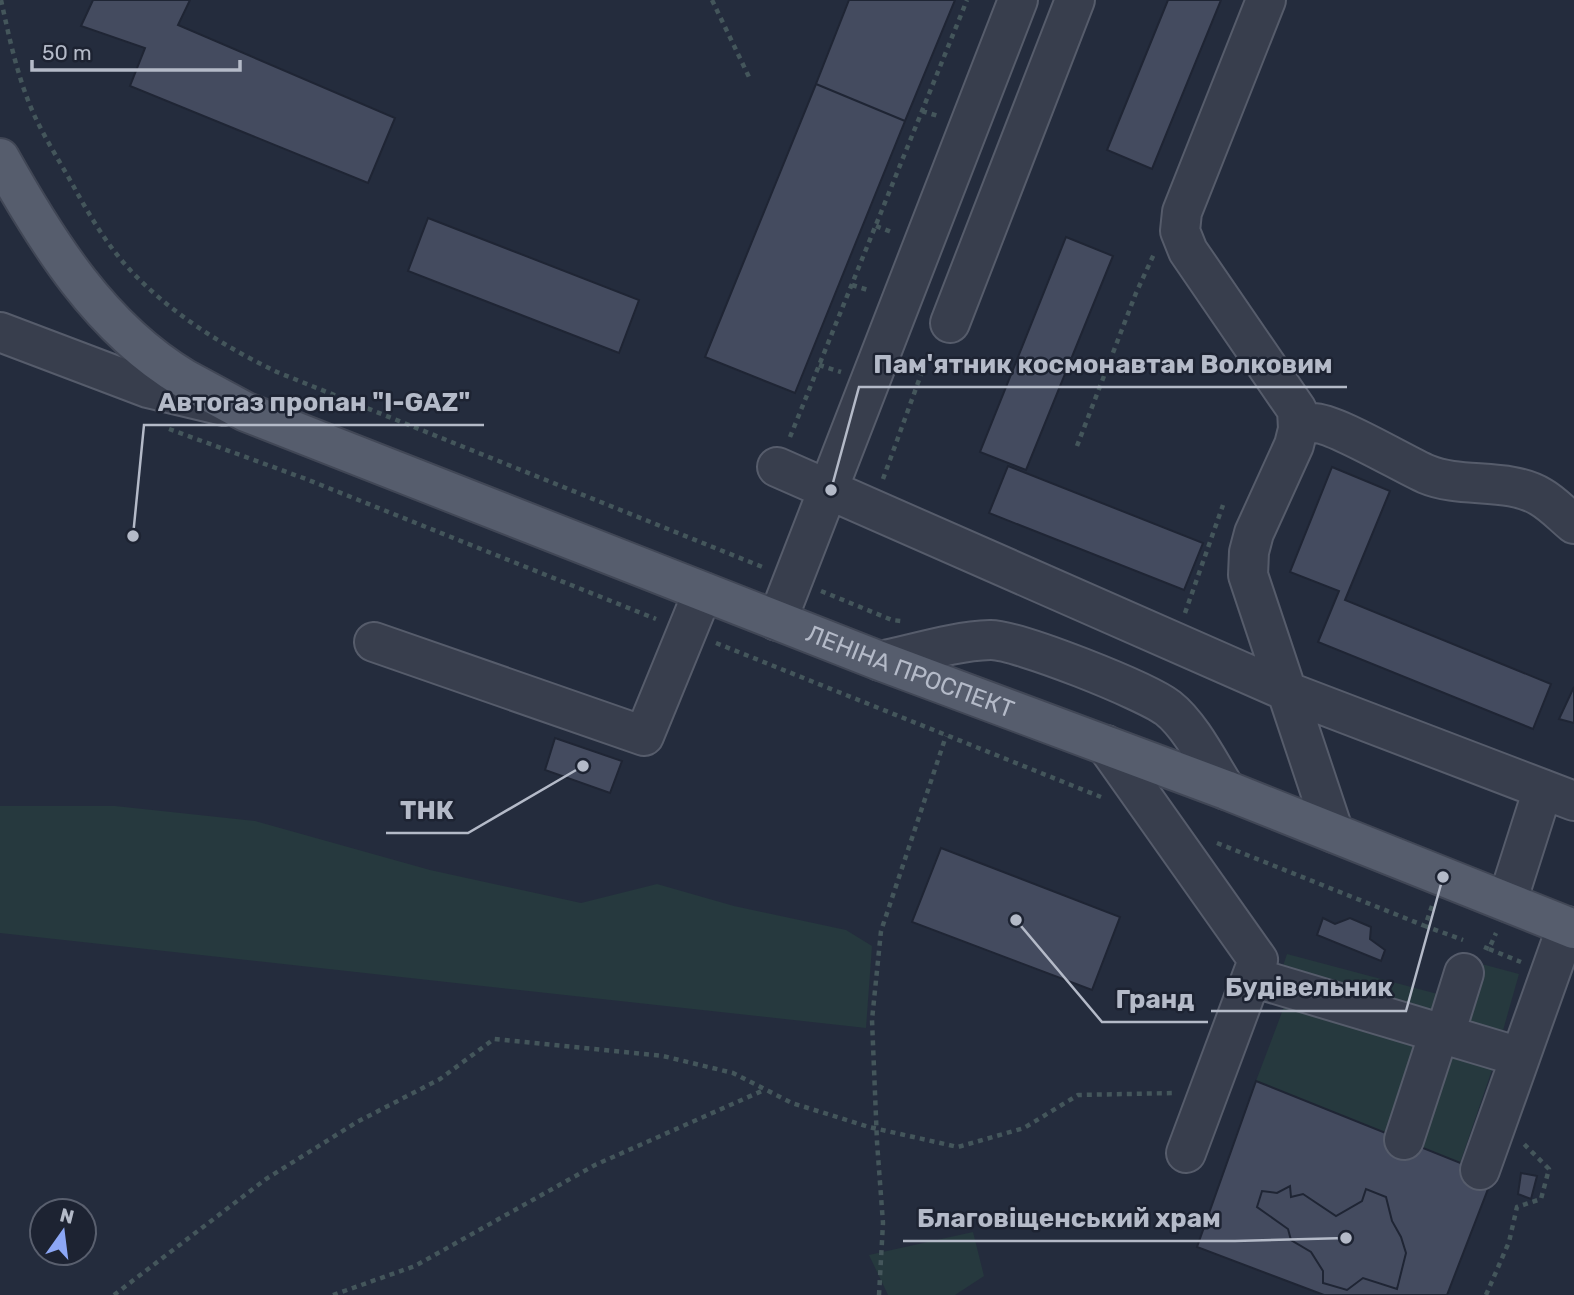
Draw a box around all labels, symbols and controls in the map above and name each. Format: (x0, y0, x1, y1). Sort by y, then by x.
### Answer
scale bar (32, 28, 240, 72)
text: 50 m (42, 40, 92, 65)
callout: Пам'ятник космонавтам Волковим (859, 340, 1347, 387)
text: Пам'ятник космонавтам Волковим (873, 349, 1333, 380)
callout: Автогаз пропан "I-GAZ" (144, 378, 484, 425)
text: Автогаз пропан "I-GAZ" (158, 387, 470, 418)
street label: ЛЕНІНА ПРОСПЕКТ (802, 619, 1018, 724)
callout: ТНК (386, 786, 468, 833)
text: ТНК (400, 795, 454, 826)
callout: Будівельник (1211, 964, 1406, 1011)
text: Будівельник (1225, 972, 1393, 1003)
callout: Гранд (1102, 975, 1208, 1022)
text: Гранд (1116, 984, 1194, 1015)
callout: Благовіщенський храм (903, 1194, 1235, 1241)
north arrow (28, 1197, 98, 1267)
text: N (58, 1203, 76, 1229)
text: Благовіщенський храм (917, 1203, 1221, 1234)

